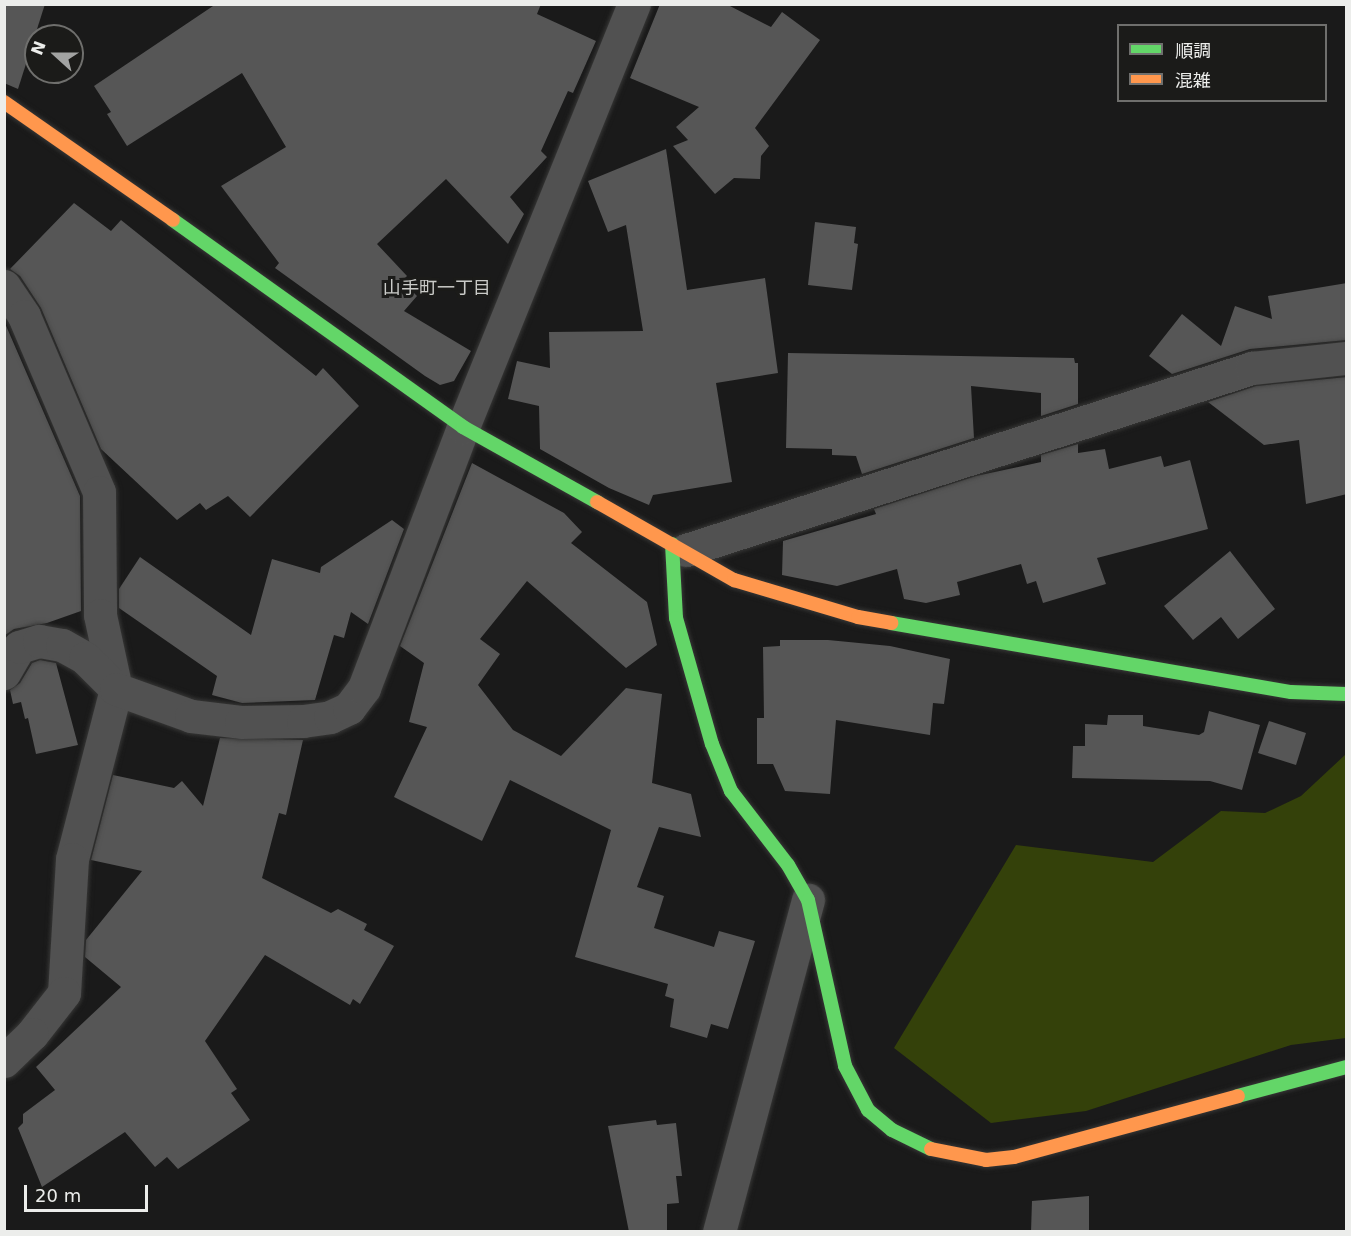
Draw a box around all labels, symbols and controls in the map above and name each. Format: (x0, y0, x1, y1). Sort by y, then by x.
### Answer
north arrow (24, 24, 84, 84)
legend (1117, 24, 1327, 102)
text: N (27, 38, 50, 58)
text: 順調 (1175, 40, 1211, 61)
text: 混雑 (1175, 70, 1211, 91)
district label: 山手町一丁目 (383, 277, 491, 299)
scale bar (27, 1173, 152, 1211)
text: 20 m (35, 1185, 81, 1206)

